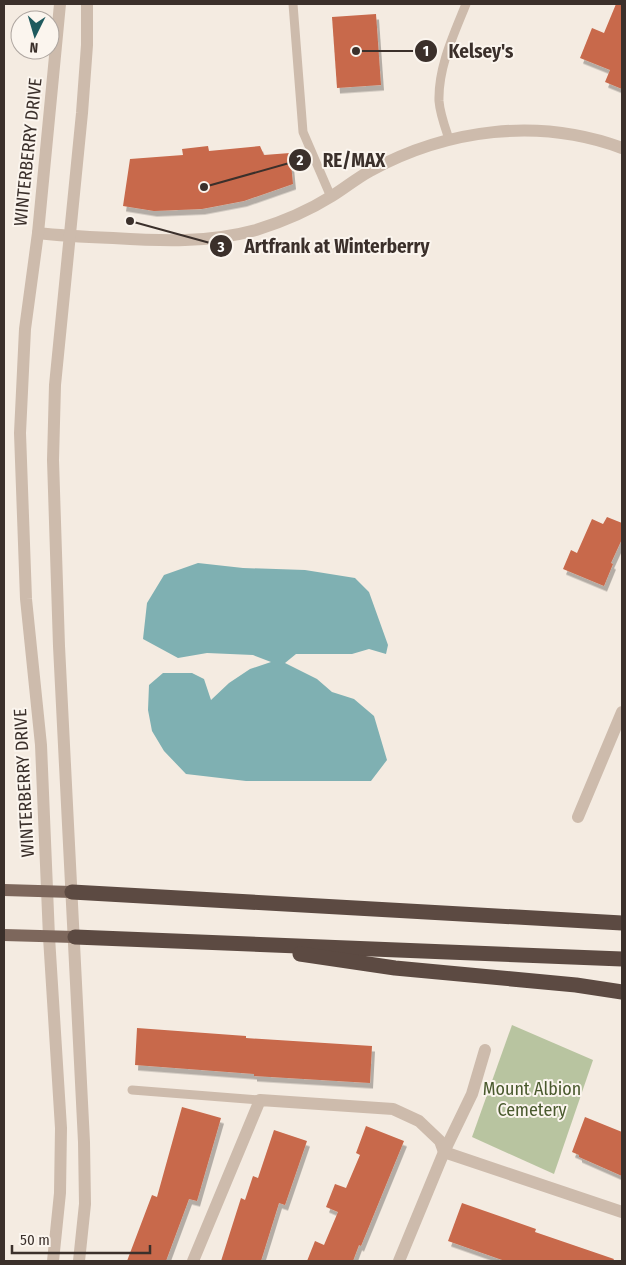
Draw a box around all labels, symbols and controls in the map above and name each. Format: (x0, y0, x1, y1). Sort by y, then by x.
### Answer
north arrow (10, 10, 60, 60)
callout: Kelsey's (413, 34, 523, 68)
text: N (29, 39, 39, 56)
text: Kelsey's (449, 40, 514, 63)
text: 1 (423, 42, 429, 60)
street label: WINTERBERRY DRIVE (9, 77, 47, 227)
callout: RE/MAX (287, 143, 395, 177)
text: RE/MAX (323, 149, 386, 172)
text: 2 (296, 151, 304, 169)
callout: Artfrank at Winterberry (209, 229, 439, 263)
text: Artfrank at Winterberry (243, 235, 430, 258)
text: 3 (216, 238, 225, 256)
street label: WINTERBERRY DRIVE (9, 708, 39, 858)
park label: Mount Albion Cemetery (483, 1078, 581, 1121)
scale bar (12, 1222, 150, 1254)
text: 50 m (20, 1231, 50, 1249)

